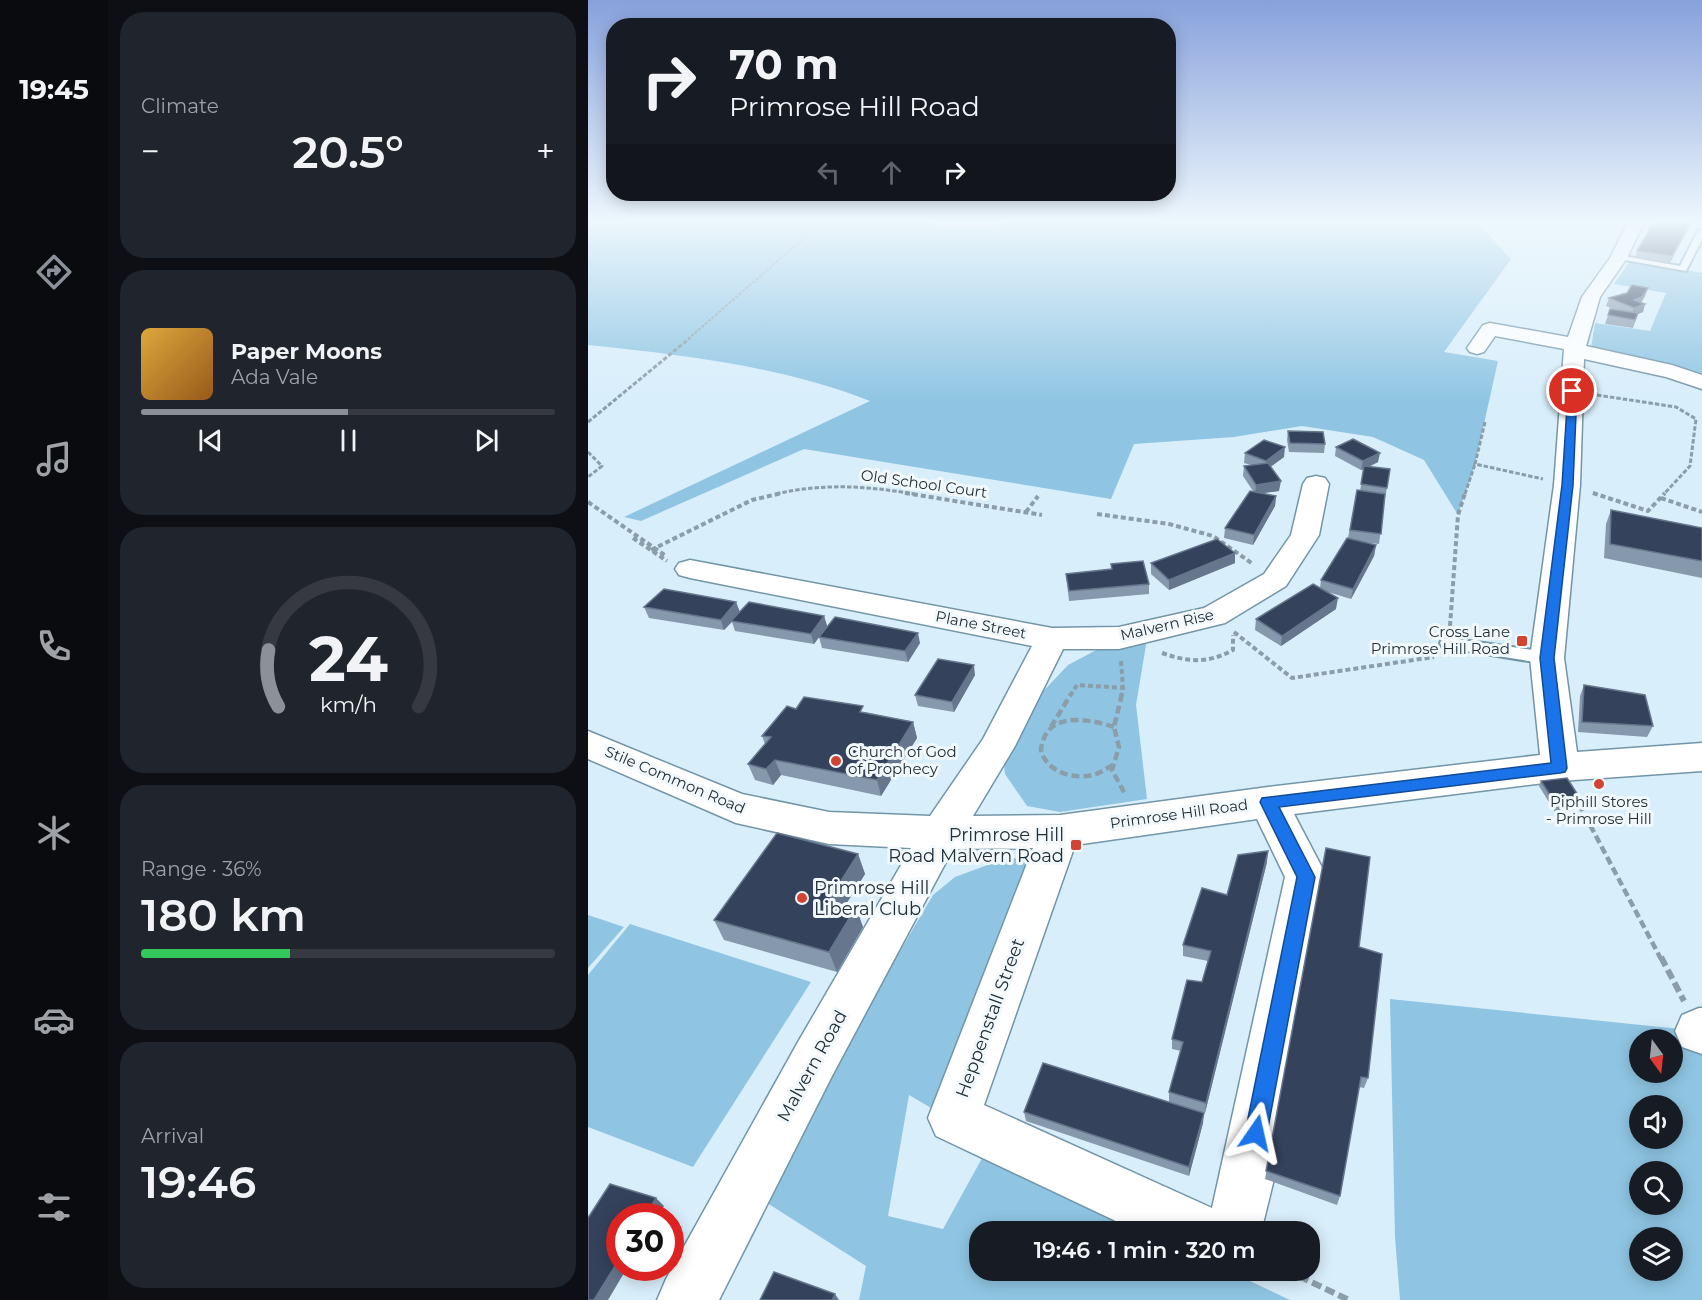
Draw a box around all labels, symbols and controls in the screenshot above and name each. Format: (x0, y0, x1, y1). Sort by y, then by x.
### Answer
text: 70 m (729, 38, 839, 90)
icon: right (630, 42, 708, 120)
text: 19:45 (19, 73, 89, 106)
text: Primrose Hill Road (729, 90, 980, 123)
text: Climate (141, 94, 219, 118)
text: 20.5° (292, 124, 404, 179)
text: − (141, 131, 160, 171)
text: + (536, 131, 555, 171)
icon: left (812, 156, 845, 189)
icon: ahead (875, 156, 908, 189)
icon: right (938, 156, 971, 189)
icon: directions (33, 251, 75, 293)
text: Paper Moons (231, 338, 382, 365)
text: Ada Vale (231, 365, 318, 389)
pin (1546, 365, 1597, 416)
icon: arrive (1555, 374, 1588, 407)
icon: previous (194, 424, 227, 457)
icon: pause (332, 424, 365, 457)
icon: next (470, 424, 503, 457)
icon: music (33, 438, 75, 480)
street label: Old School Court (860, 465, 988, 502)
street label: Malvern Rise (1118, 605, 1216, 645)
street label: Plane Street (934, 606, 1028, 643)
text: 24 (308, 621, 388, 697)
place label: Cross Lane Primrose Hill Road (1371, 622, 1510, 658)
icon: phone (33, 625, 75, 667)
marker: Cross Lane Primrose Hill Road (1515, 634, 1529, 648)
text: km/h (319, 691, 377, 717)
street label: Stile Common Road (602, 741, 748, 818)
place label: Church of God of Prophecy (848, 742, 957, 778)
marker: Church of God of Prophecy (829, 754, 843, 768)
marker: Piphill Stores - Primrose Hill (1592, 777, 1606, 791)
place label: Piphill Stores - Primrose Hill (1546, 792, 1652, 828)
street label: Primrose Hill Road (1109, 794, 1249, 833)
icon: climate (33, 812, 75, 854)
place label: Primrose Hill Road Malvern Road (888, 824, 1064, 867)
marker: Primrose Hill Road Malvern Road (1069, 838, 1083, 852)
text: Range · 36% (141, 857, 262, 881)
place label: Primrose Hill Liberal Club (814, 877, 929, 920)
text: 180 km (141, 887, 306, 942)
marker: Primrose Hill Liberal Club (795, 891, 809, 905)
street label: Heppenstall Street (951, 935, 1029, 1101)
icon: car (33, 999, 75, 1041)
street label: Malvern Road (772, 1006, 852, 1126)
north arrow (1629, 1029, 1683, 1083)
map controls (1629, 1029, 1683, 1281)
button: sound (1629, 1095, 1683, 1149)
position arrow (1224, 1101, 1288, 1165)
text: Arrival (141, 1124, 204, 1148)
text: 19:46 (141, 1154, 256, 1209)
button: search (1629, 1161, 1683, 1215)
icon: filters (33, 1186, 75, 1228)
speed limit sign: 30 (606, 1203, 684, 1281)
button: layers (1629, 1227, 1683, 1281)
text: 19:46 · 1 min · 320 m (1034, 1237, 1255, 1264)

